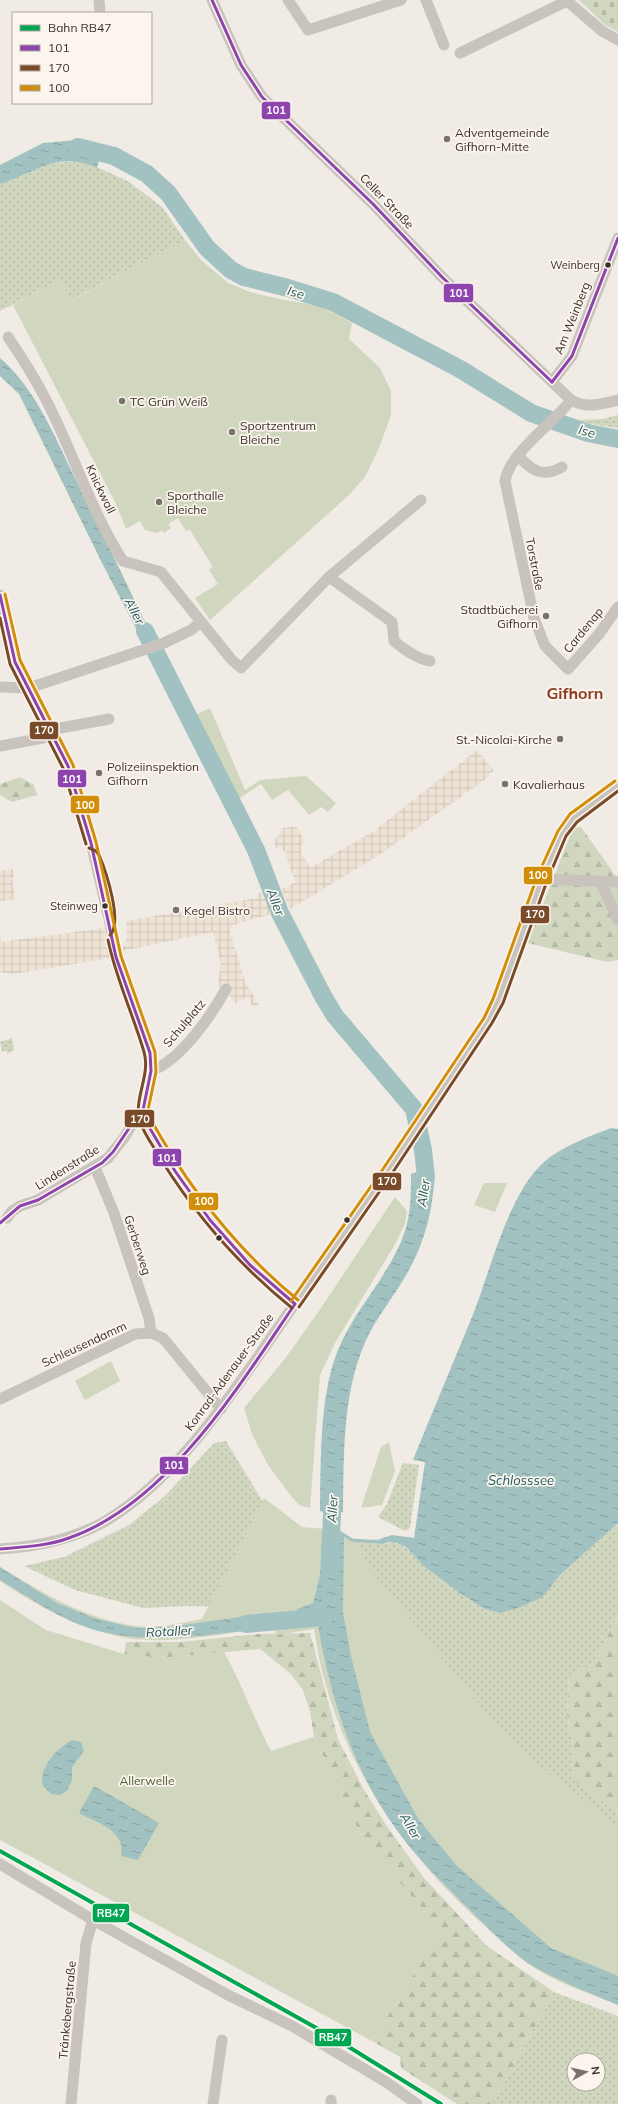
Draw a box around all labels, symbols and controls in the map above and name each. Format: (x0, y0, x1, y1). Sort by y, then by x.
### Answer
legend (12, 12, 152, 104)
text: Bahn RB47 (48, 20, 111, 35)
text: 101 (48, 40, 70, 55)
text: 170 (48, 60, 70, 75)
text: 100 (48, 80, 70, 95)
line badge: 101 (261, 101, 291, 120)
text: 101 (266, 103, 286, 117)
place label: Adventgemeinde Gifhorn-Mitte (455, 125, 549, 154)
marker: Adventgemeinde Gifhorn-Mitte (442, 134, 452, 144)
street label: Celler Straße (357, 170, 417, 232)
place label: Weinberg (550, 258, 600, 272)
marker: Weinberg (603, 260, 613, 270)
street label: Am Weinberg (551, 280, 593, 356)
water label: Ise (286, 282, 306, 302)
line badge: 101 (443, 283, 474, 303)
text: 101 (449, 286, 469, 300)
place label: TC Grün Weiß (130, 394, 208, 409)
marker: TC Grün Weiß (117, 396, 127, 406)
place label: Sportzentrum Bleiche (240, 418, 316, 447)
water label: Ise (577, 421, 597, 441)
marker: Sportzentrum Bleiche (227, 427, 237, 437)
street label: Knickwall (83, 462, 119, 516)
place label: Sporthalle Bleiche (167, 488, 224, 517)
marker: Sporthalle Bleiche (154, 497, 164, 507)
street label: Torstraße (523, 536, 547, 592)
water label: Aller (121, 594, 149, 628)
place label: Stadtbücherei Gifhorn (460, 602, 538, 631)
street label: Cardenap (560, 604, 606, 656)
marker: Stadtbücherei Gifhorn (541, 611, 551, 621)
district label: Gifhorn (547, 683, 603, 703)
line badge: 170 (29, 721, 59, 740)
text: 170 (34, 723, 54, 737)
place label: St.-Nicolai-Kirche (456, 732, 552, 747)
marker: St.-Nicolai-Kirche (555, 734, 565, 744)
place label: Polizeiinspektion Gifhorn (107, 759, 199, 788)
marker: Polizeiinspektion Gifhorn (94, 768, 104, 778)
line badge: 101 (57, 769, 87, 788)
text: 101 (62, 772, 82, 786)
place label: Kavalierhaus (513, 777, 585, 792)
marker: Kavalierhaus (500, 779, 510, 789)
line badge: 100 (70, 795, 100, 814)
text: 100 (75, 798, 95, 812)
line badge: 100 (523, 866, 553, 885)
text: 100 (528, 868, 548, 882)
water label: Aller (263, 885, 289, 919)
place label: Steinweg (50, 899, 98, 913)
marker: Steinweg (100, 901, 110, 911)
place label: Kegel Bistro (184, 903, 250, 918)
marker: Kegel Bistro (171, 905, 181, 915)
line badge: 170 (520, 905, 550, 924)
text: 170 (525, 907, 545, 921)
street label: Schulplatz (160, 996, 208, 1050)
line badge: 170 (124, 1109, 155, 1128)
text: 170 (130, 1112, 150, 1126)
street label: Lindenstraße (32, 1141, 102, 1193)
line badge: 101 (152, 1148, 182, 1167)
text: 101 (157, 1151, 177, 1165)
line badge: 170 (372, 1172, 402, 1191)
text: 170 (377, 1174, 397, 1188)
water label: Aller (413, 1177, 433, 1209)
line badge: 100 (188, 1192, 219, 1211)
text: 100 (194, 1194, 214, 1208)
street label: Gerberweg (121, 1213, 155, 1277)
unlabelled marker (342, 1215, 352, 1225)
unlabelled marker (214, 1233, 224, 1243)
street label: Konrad-Adenauer-Straße (181, 1310, 277, 1434)
street label: Schleusendamm (39, 1318, 129, 1370)
line badge: 101 (159, 1456, 189, 1475)
text: 101 (164, 1458, 184, 1472)
water label: Schlosssee (488, 1472, 554, 1488)
water label: Aller (323, 1494, 341, 1524)
water label: Rotaller (145, 1622, 194, 1640)
park label: Allerwelle (120, 1773, 174, 1788)
water label: Aller (397, 1809, 425, 1843)
line badge: RB47 (92, 1903, 130, 1923)
text: RB47 (97, 1906, 126, 1920)
street label: Tränkebergstraße (55, 1960, 79, 2060)
line badge: RB47 (314, 2028, 352, 2047)
text: RB47 (319, 2030, 348, 2044)
north arrow (566, 2052, 606, 2092)
text: N (588, 2066, 603, 2076)

